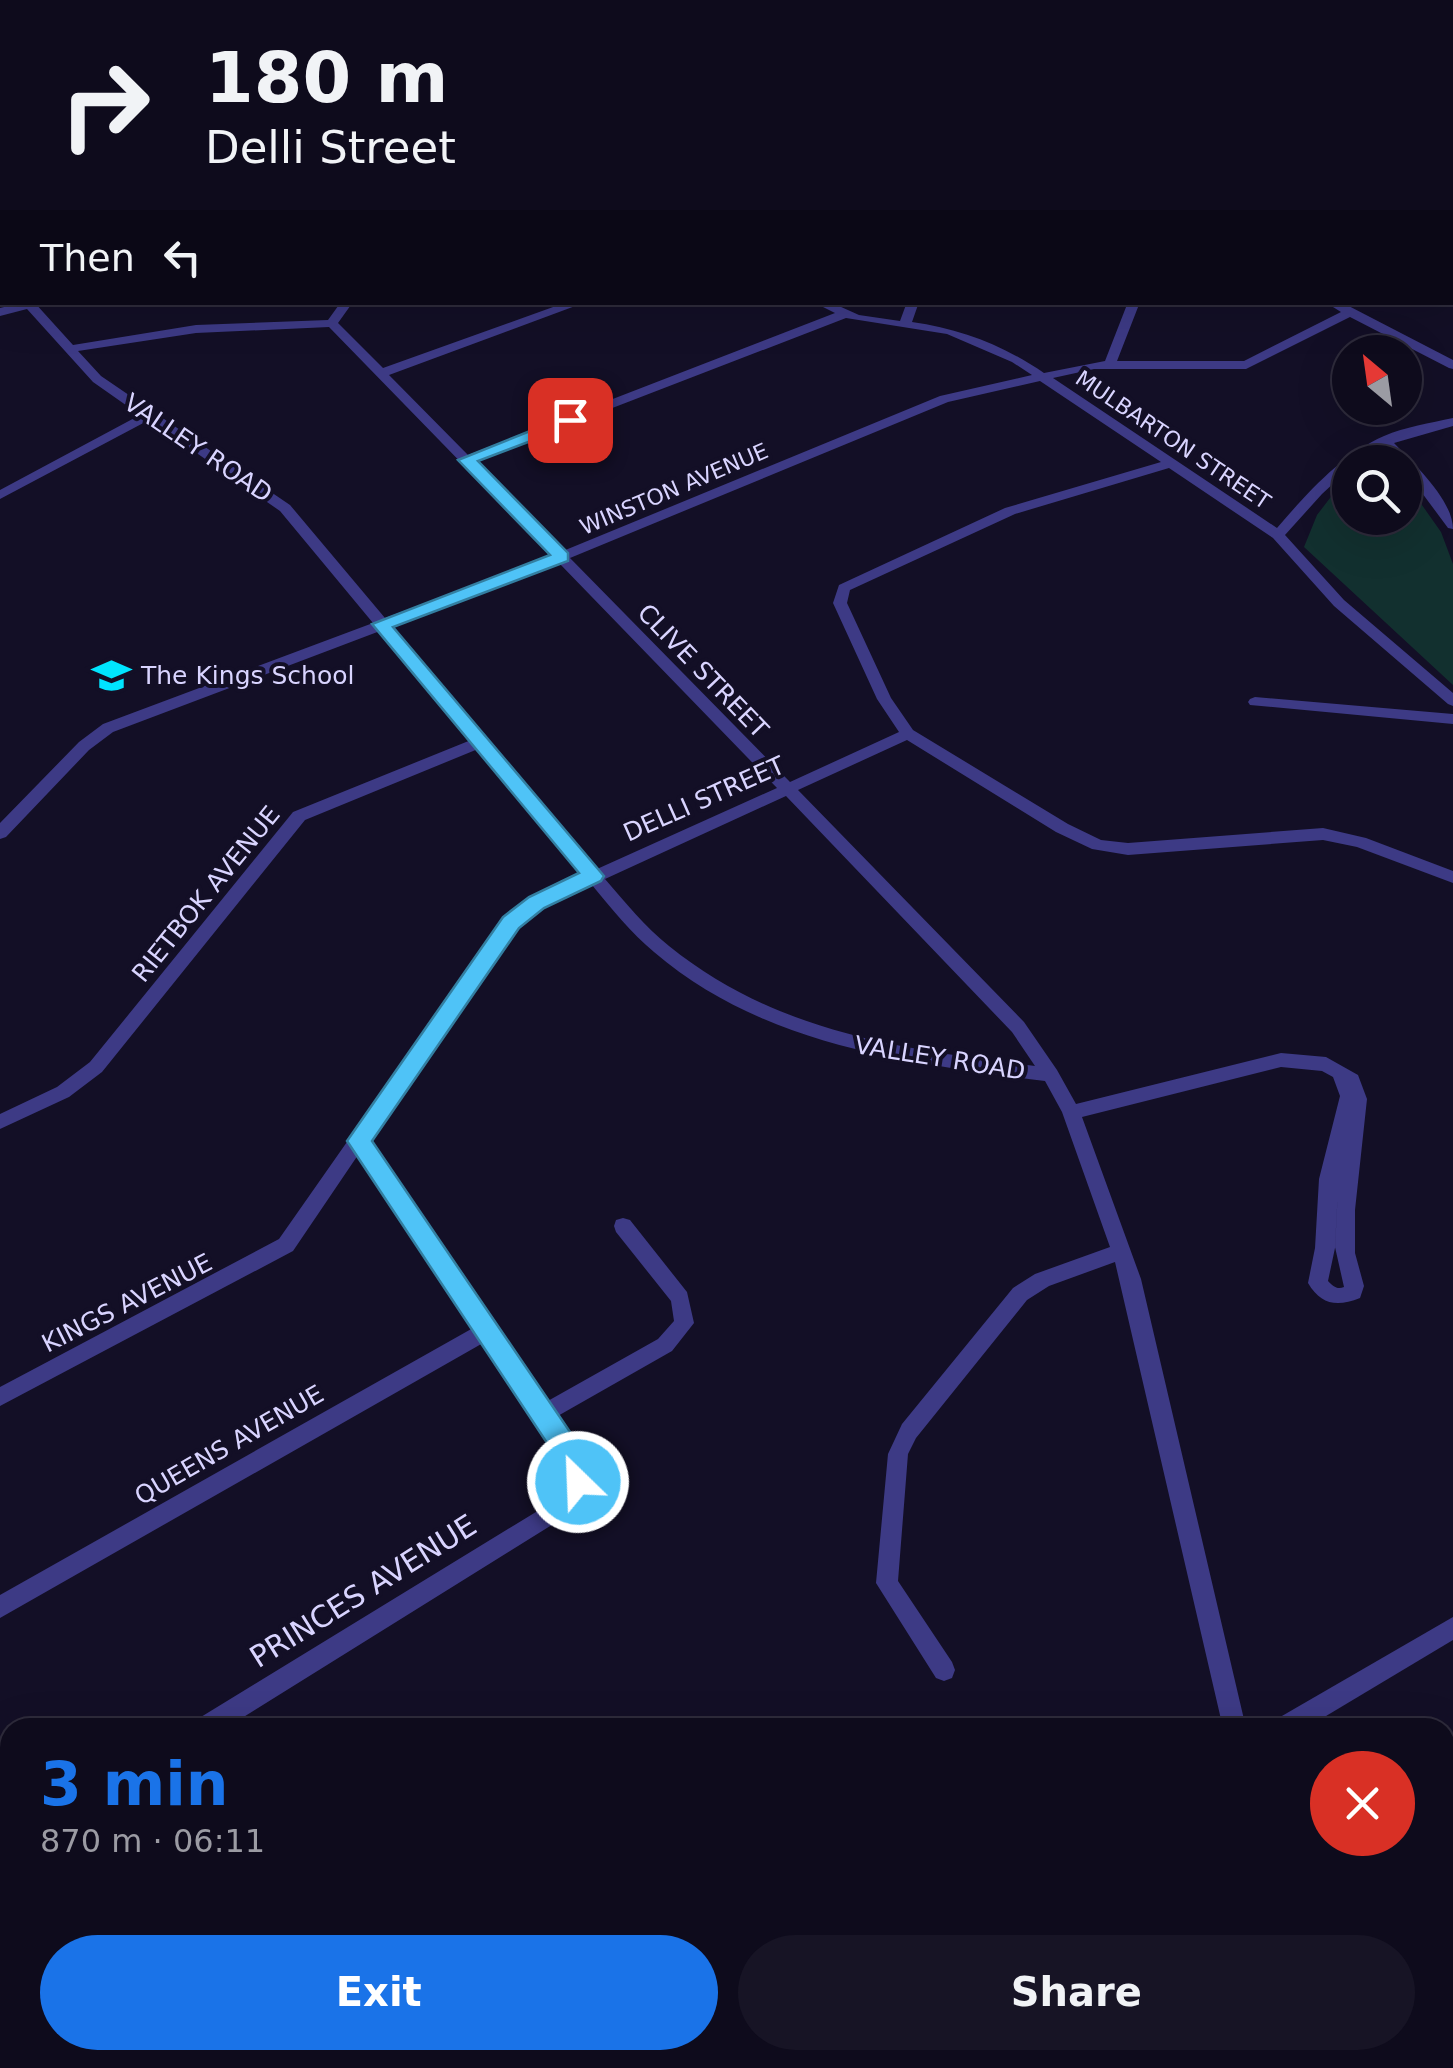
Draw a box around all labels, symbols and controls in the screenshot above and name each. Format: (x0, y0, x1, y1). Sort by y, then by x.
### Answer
text: 180 m (205, 37, 448, 119)
icon: right (40, 40, 170, 170)
text: Delli Street (205, 121, 456, 174)
icon: left (155, 230, 210, 285)
text: Then (40, 236, 135, 280)
north arrow (1332, 335, 1422, 425)
map controls (1332, 335, 1422, 535)
street label: MULBARTON STREET (1071, 366, 1276, 515)
pin (528, 378, 613, 463)
street label: VALLEY ROAD (118, 388, 278, 508)
icon: arrive (543, 393, 598, 448)
street label: WINSTON AVENUE (576, 438, 772, 540)
button: search (1332, 445, 1422, 535)
street label: CLIVE STREET (632, 598, 775, 745)
school or university icon: The Kings School (90, 654, 132, 696)
place label: The Kings School (140, 661, 354, 690)
street label: DELLI STREET (619, 750, 790, 848)
street label: RIETBOK AVENUE (126, 800, 286, 988)
street label: VALLEY ROAD (853, 1030, 1027, 1086)
street label: KINGS AVENUE (37, 1248, 217, 1358)
street label: QUEENS AVENUE (129, 1379, 329, 1511)
position arrow (526, 1430, 630, 1534)
street label: PRINCES AVENUE (243, 1507, 483, 1675)
text: 3 min (40, 1749, 228, 1819)
button: close (1310, 1751, 1415, 1856)
text: 870 m · 06:11 (40, 1822, 265, 1860)
button: Exit (40, 1935, 718, 2050)
button: Share (738, 1935, 1415, 2050)

